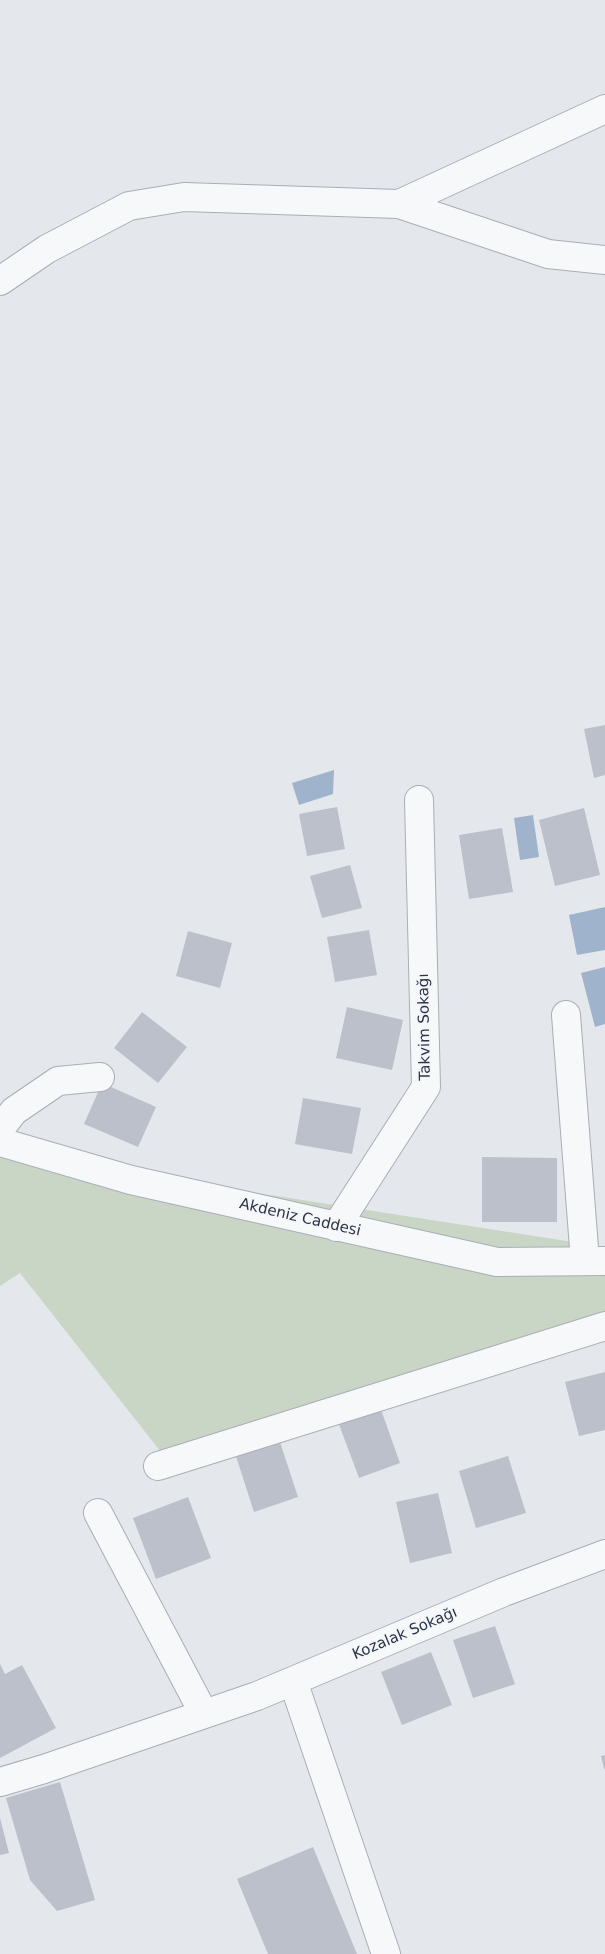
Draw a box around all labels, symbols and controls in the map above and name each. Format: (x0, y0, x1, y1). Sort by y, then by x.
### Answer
street label: Takvim Sokağı (415, 973, 435, 1081)
street label: Akdeniz Caddesi (238, 1195, 362, 1241)
street label: Kozalak Sokağı (350, 1604, 460, 1664)

